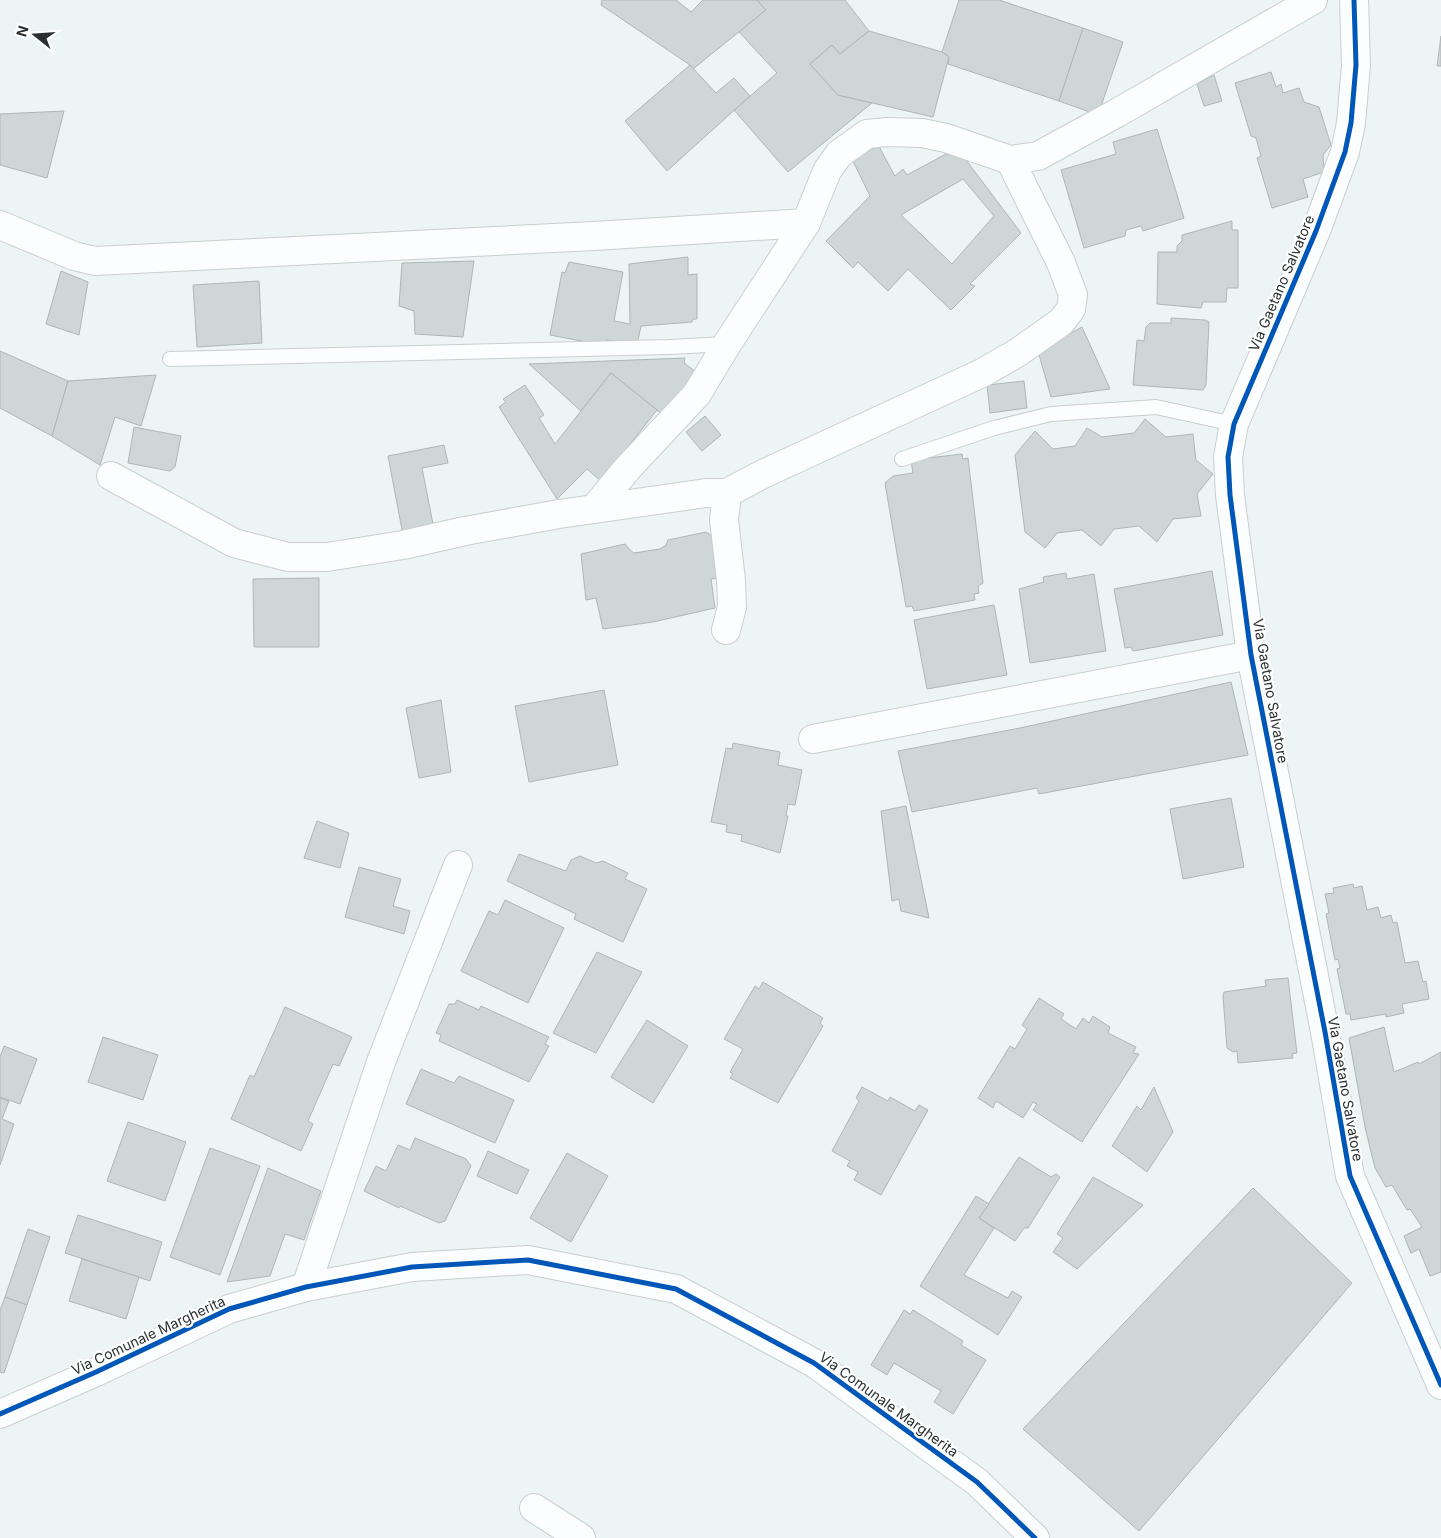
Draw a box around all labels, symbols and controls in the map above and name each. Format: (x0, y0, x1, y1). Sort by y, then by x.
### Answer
north arrow (10, 10, 60, 60)
text: N (12, 23, 32, 39)
street label: Via Gaetano Salvatore (1245, 212, 1317, 354)
street label: Via Gaetano Salvatore (1250, 617, 1292, 765)
street label: Via Gaetano Salvatore (1325, 1015, 1367, 1163)
street label: Via Comunale Margherita (68, 1292, 228, 1378)
street label: Via Comunale Margherita (816, 1348, 962, 1460)

